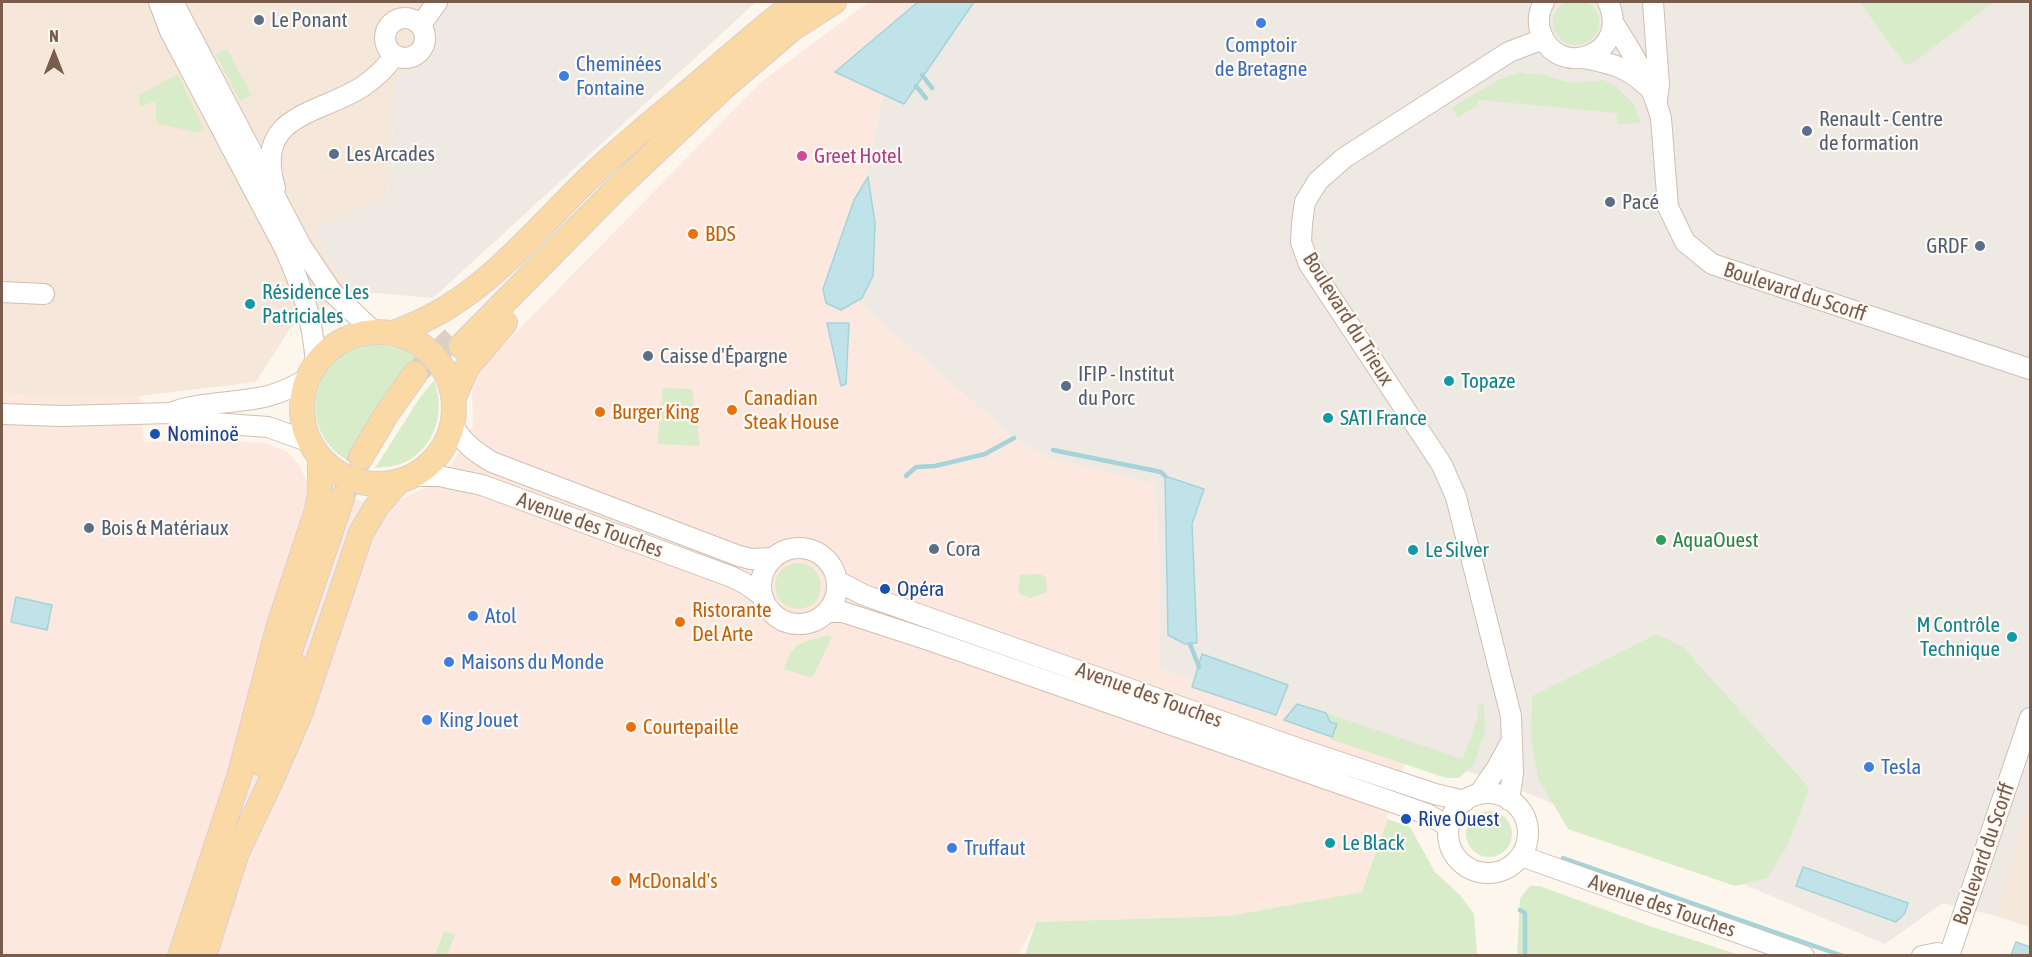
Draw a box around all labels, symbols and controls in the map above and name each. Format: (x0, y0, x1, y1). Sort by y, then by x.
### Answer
place label: Le Ponant (271, 7, 348, 33)
marker: Le Ponant (252, 13, 266, 27)
marker: Comptoir de Bretagne (1254, 16, 1268, 30)
north arrow (24, 24, 84, 84)
text: N (49, 27, 59, 45)
place label: Comptoir de Bretagne (1215, 32, 1307, 82)
place label: Cheminées Fontaine (576, 51, 662, 101)
marker: Cheminées Fontaine (557, 69, 571, 83)
place label: Renault - Centre de formation (1819, 106, 1943, 156)
marker: Renault - Centre de formation (1800, 124, 1814, 138)
place label: Les Arcades (346, 141, 435, 167)
place label: Greet Hotel (814, 143, 902, 169)
marker: Les Arcades (327, 147, 341, 161)
marker: Greet Hotel (795, 149, 809, 163)
place label: Pacé (1622, 189, 1659, 215)
marker: Pacé (1603, 195, 1617, 209)
place label: BDS (705, 221, 736, 247)
marker: BDS (686, 227, 700, 241)
place label: GRDF (1926, 233, 1968, 259)
marker: GRDF (1973, 239, 1987, 253)
street label: Boulevard du Trieux (1297, 248, 1399, 390)
street label: Boulevard du Scorff (1720, 257, 1870, 327)
place label: Résidence Les Patriciales (262, 279, 369, 329)
marker: Résidence Les Patriciales (243, 297, 257, 311)
place label: Caisse d'Épargne (660, 343, 788, 369)
marker: Caisse d'Épargne (641, 349, 655, 363)
place label: IFIP - Institut du Porc (1078, 361, 1175, 411)
place label: Topaze (1461, 368, 1515, 394)
marker: Topaze (1442, 374, 1456, 388)
marker: IFIP - Institut du Porc (1059, 379, 1073, 393)
place label: Canadian Steak House (744, 385, 839, 435)
place label: Burger King (612, 399, 699, 425)
marker: Canadian Steak House (725, 403, 739, 417)
marker: Burger King (593, 405, 607, 419)
place label: SATI France (1340, 405, 1427, 431)
marker: SATI France (1321, 411, 1335, 425)
place label: Nominoë (167, 421, 239, 447)
marker: Nominoë (148, 427, 162, 441)
street label: Avenue des Touches (513, 487, 667, 563)
place label: Bois & Matériaux (101, 515, 228, 541)
marker: Bois & Matériaux (82, 521, 96, 535)
place label: AquaOuest (1673, 527, 1759, 553)
marker: AquaOuest (1654, 533, 1668, 547)
place label: Cora (946, 536, 981, 562)
place label: Le Silver (1425, 537, 1489, 563)
marker: Cora (927, 542, 941, 556)
marker: Le Silver (1406, 543, 1420, 557)
place label: Opéra (897, 576, 944, 602)
marker: Opéra (878, 582, 892, 596)
place label: Ristorante Del Arte (692, 597, 772, 647)
place label: Atol (485, 603, 517, 629)
marker: Atol (466, 609, 480, 623)
place label: M Contrôle Technique (1917, 612, 2000, 662)
marker: Ristorante Del Arte (673, 615, 687, 629)
marker: M Contrôle Technique (2005, 630, 2019, 644)
place label: Maisons du Monde (461, 649, 604, 675)
marker: Maisons du Monde (442, 655, 456, 669)
street label: Avenue des Touches (1072, 657, 1226, 733)
place label: King Jouet (439, 707, 519, 733)
marker: King Jouet (420, 713, 434, 727)
place label: Courtepaille (643, 714, 739, 740)
marker: Courtepaille (624, 720, 638, 734)
place label: Tesla (1881, 754, 1921, 780)
marker: Tesla (1862, 760, 1876, 774)
street label: Boulevard du Scorff (1948, 780, 2020, 928)
place label: Rive Ouest (1418, 806, 1500, 832)
marker: Rive Ouest (1399, 812, 1413, 826)
place label: Le Black (1342, 830, 1405, 856)
place label: Truffaut (964, 835, 1026, 861)
marker: Le Black (1323, 836, 1337, 850)
marker: Truffaut (945, 841, 959, 855)
place label: McDonald's (628, 868, 718, 894)
street label: Avenue des Touches (1585, 869, 1739, 943)
marker: McDonald's (609, 874, 623, 888)

